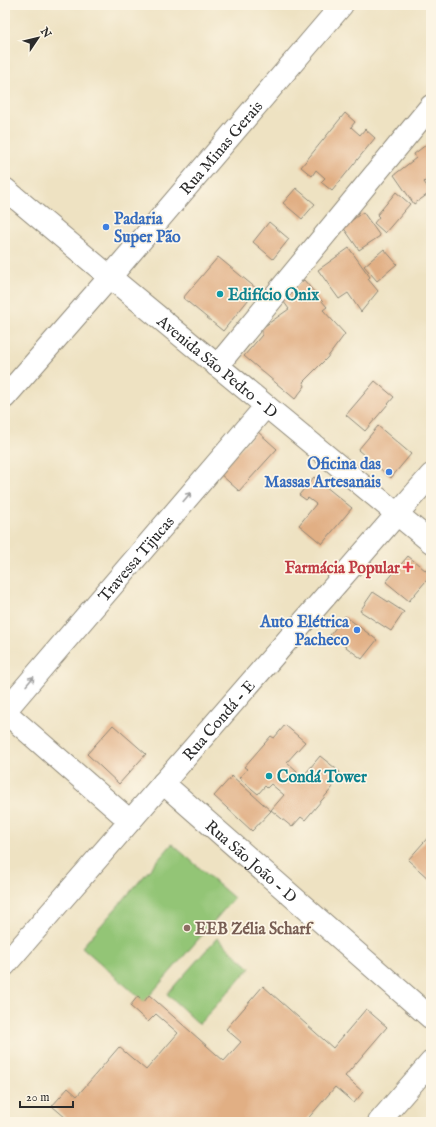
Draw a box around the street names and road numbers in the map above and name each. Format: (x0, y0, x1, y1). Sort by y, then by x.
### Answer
street label: Rua Minas Gerais (176, 97, 268, 200)
street label: Avenida São Pedro - D (152, 311, 281, 423)
street label: Travessa Tijucas (95, 512, 180, 607)
street label: Rua Condá - E (179, 677, 260, 765)
street label: Rua São João - D (200, 817, 301, 908)

